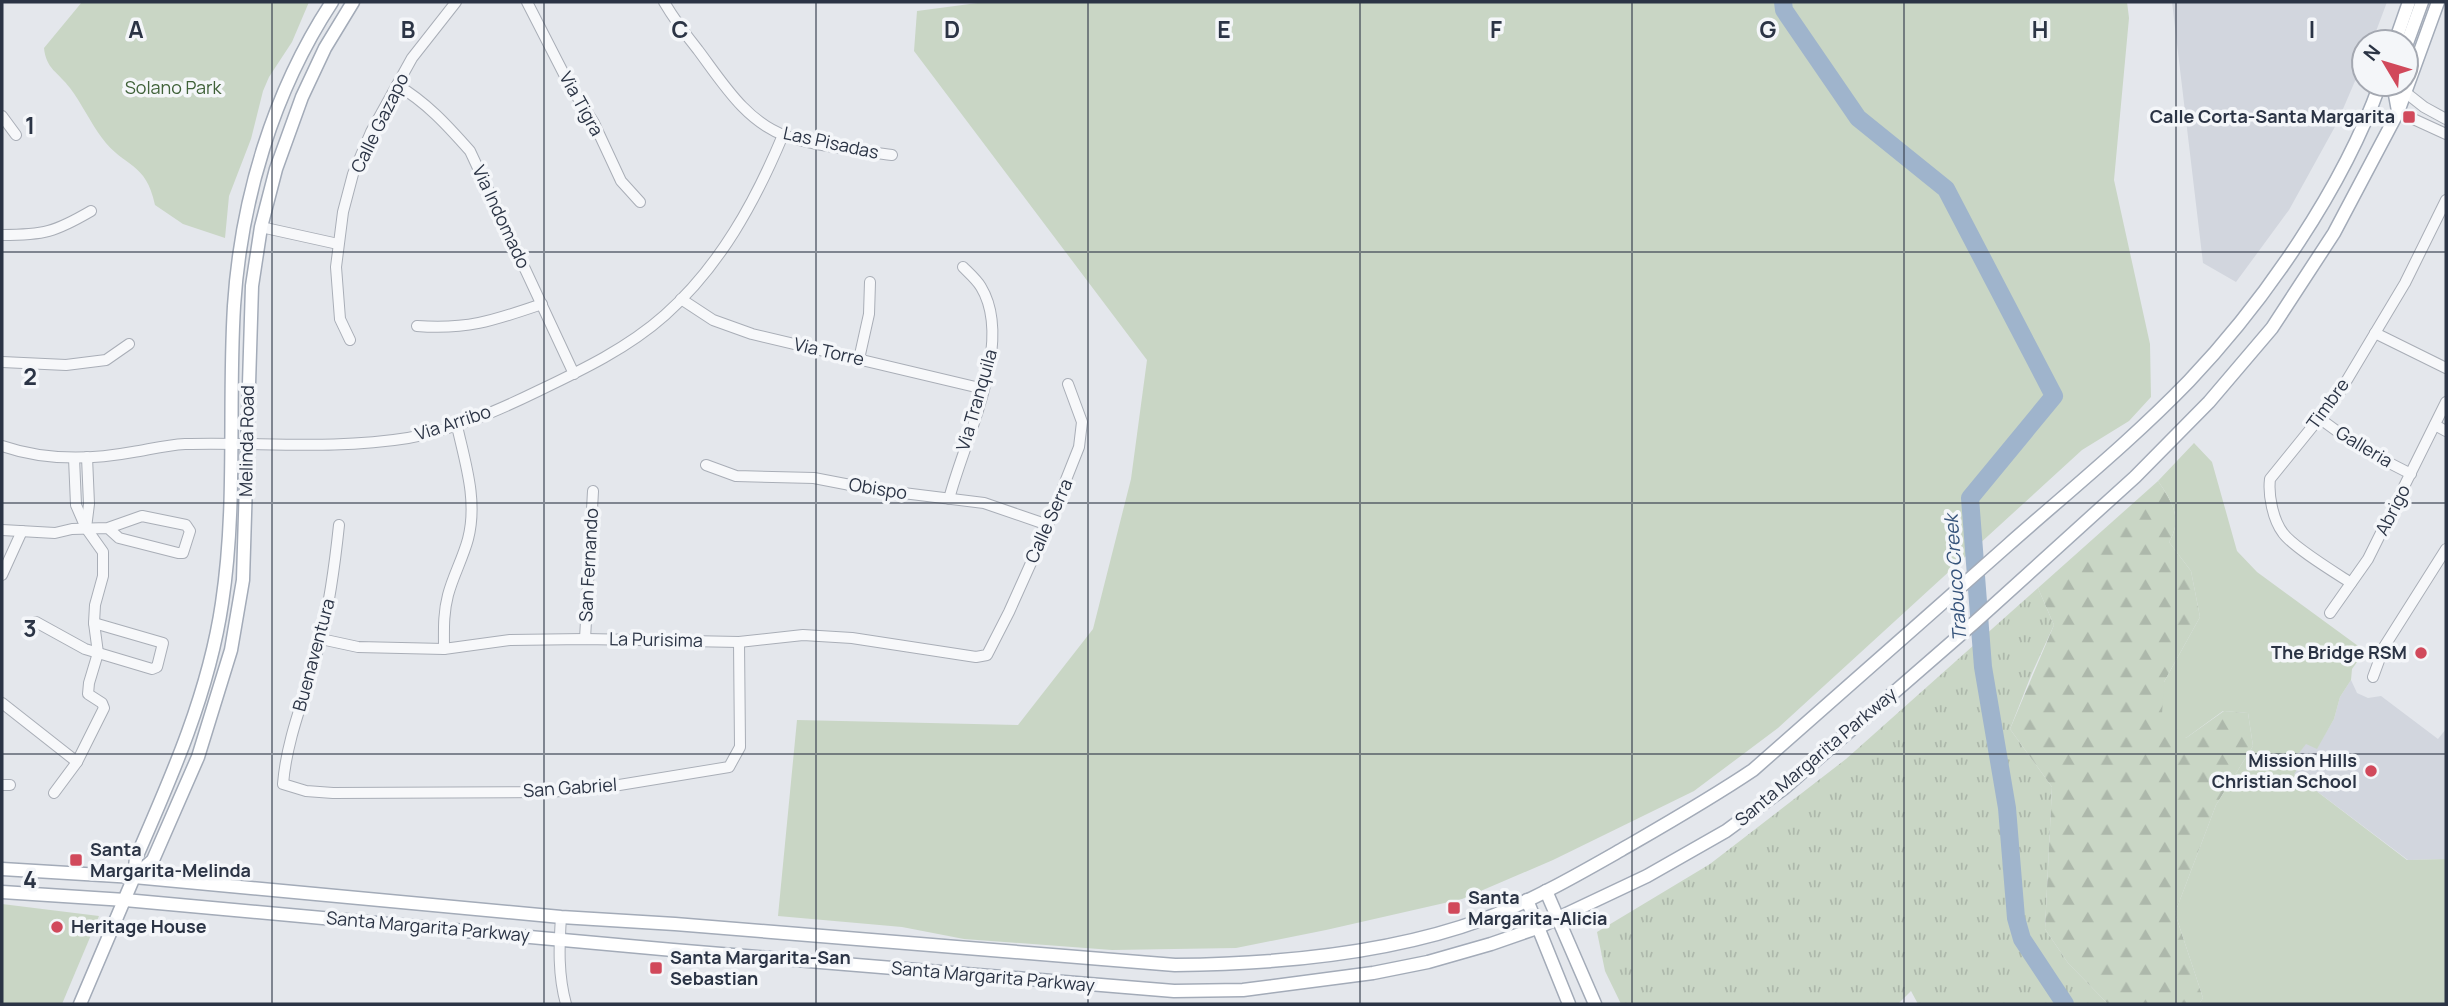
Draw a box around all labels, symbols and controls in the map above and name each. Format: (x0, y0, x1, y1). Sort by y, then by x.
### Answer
text: A (128, 13, 144, 45)
text: B (401, 13, 415, 45)
text: C (672, 13, 689, 45)
text: D (944, 13, 960, 45)
text: E (1217, 13, 1231, 45)
text: F (1490, 13, 1502, 45)
text: G (1760, 13, 1777, 45)
text: H (2032, 13, 2048, 45)
text: I (2309, 13, 2315, 45)
north arrow (2350, 28, 2420, 98)
text: N (2357, 39, 2386, 66)
street label: Via Tigra (554, 67, 609, 140)
street label: Calle Gazapo (345, 69, 414, 177)
park label: Solano Park (125, 75, 222, 99)
place label: Calle Corta-Santa Margarita (2150, 104, 2395, 128)
text: 1 (25, 109, 35, 141)
marker: Calle Corta-Santa Margarita (2401, 109, 2417, 125)
street label: Las Pisadas (781, 120, 881, 164)
street label: Via Indomado (468, 161, 536, 272)
street label: Via Torre (792, 331, 867, 371)
street label: Via Tranquila (950, 346, 1002, 453)
text: 2 (23, 360, 37, 392)
street label: Timbre (2301, 373, 2354, 434)
street label: Melinda Road (233, 385, 259, 497)
street label: Via Arribo (412, 399, 494, 446)
street label: Galleria (2332, 420, 2397, 472)
street label: Obispo (847, 472, 909, 504)
street label: Calle Serra (1019, 475, 1077, 566)
street label: Abrigo (2369, 480, 2415, 539)
street label: San Fernando (573, 507, 603, 622)
water label: Trabuco Creek (1937, 511, 1972, 642)
street label: Buenaventura (286, 596, 340, 714)
text: 3 (23, 612, 37, 644)
street label: La Purisima (609, 626, 703, 652)
place label: The Bridge RSM (2271, 640, 2407, 664)
marker: The Bridge RSM (2413, 645, 2429, 661)
street label: Santa Margarita Parkway (1729, 681, 1902, 831)
place label: Mission Hills Christian School (2212, 748, 2357, 793)
marker: Mission Hills Christian School (2363, 763, 2379, 779)
street label: San Gabriel (522, 772, 618, 802)
place label: Santa Margarita-Melinda (90, 837, 251, 882)
marker: Santa Margarita-Melinda (68, 852, 84, 868)
text: 4 (23, 863, 37, 895)
place label: Santa Margarita-Alicia (1468, 885, 1607, 930)
marker: Santa Margarita-Alicia (1446, 900, 1462, 916)
street label: Santa Margarita Parkway (325, 905, 531, 947)
place label: Heritage House (71, 914, 207, 938)
marker: Heritage House (49, 919, 65, 935)
place label: Santa Margarita-San Sebastian (670, 945, 851, 990)
street label: Santa Margarita Parkway (890, 955, 1096, 997)
marker: Santa Margarita-San Sebastian (648, 960, 664, 976)

